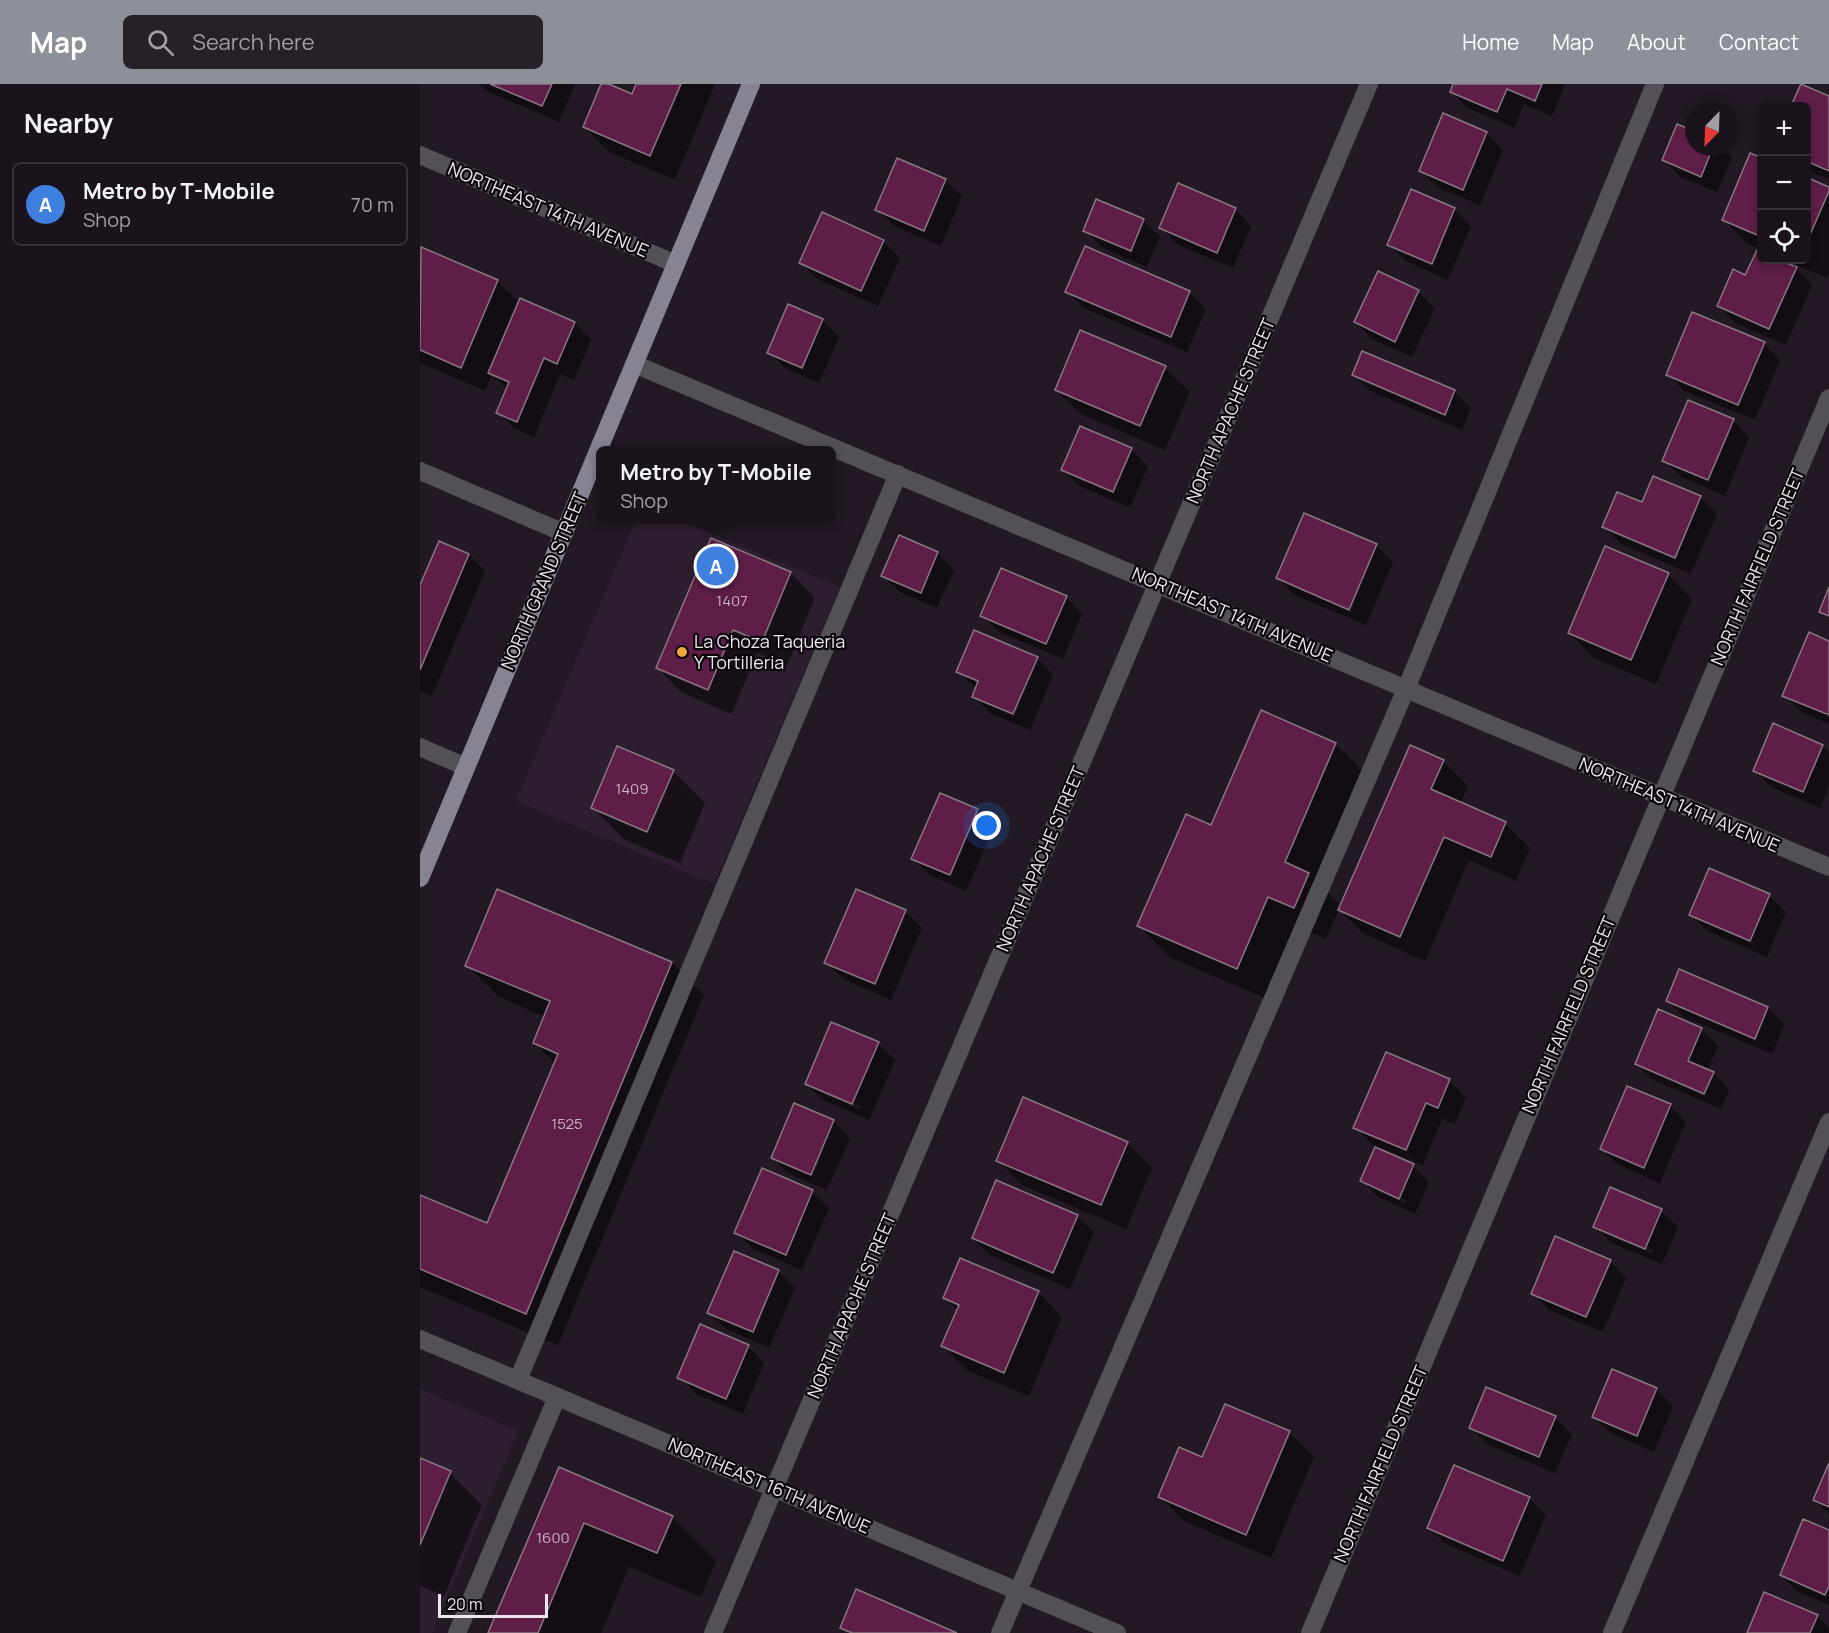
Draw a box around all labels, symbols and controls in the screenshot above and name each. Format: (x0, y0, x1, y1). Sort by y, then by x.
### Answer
search box (123, 15, 543, 69)
text: Map (30, 23, 87, 61)
icon: search (144, 26, 177, 59)
text: Search here (192, 27, 315, 57)
text: Home (1462, 28, 1519, 56)
text: Map (1552, 28, 1594, 56)
text: About (1627, 28, 1686, 56)
text: Contact (1719, 28, 1799, 56)
north arrow (1685, 102, 1739, 156)
map controls (1757, 102, 1811, 264)
button: + (1757, 102, 1811, 156)
text: Nearby (24, 105, 113, 141)
street label: NORTHEAST 14TH AVENUE (444, 156, 652, 262)
button: − (1757, 156, 1811, 210)
text: Metro by T-Mobile (83, 176, 275, 206)
text: A (39, 191, 52, 218)
text: 70 m (351, 191, 394, 218)
text: Shop (83, 206, 131, 233)
button: locate (1757, 210, 1811, 264)
street label: NORTH APACHE STREET (1180, 314, 1280, 507)
popup (596, 446, 836, 524)
text: Metro by T-Mobile (620, 457, 812, 487)
street label: NORTH FAIRFIELD STREET (1705, 464, 1810, 669)
text: Shop (620, 487, 668, 514)
street label: NORTH GRAND STREET (495, 488, 592, 673)
pin: A (696, 544, 736, 588)
street label: NORTHEAST 14TH AVENUE (1128, 561, 1336, 667)
house number: 1407 (716, 590, 748, 611)
place label: La Choza Taqueria Y Tortilleria (694, 629, 845, 674)
marker: La Choza Taqueria Y Tortilleria (675, 645, 689, 659)
street label: NORTHEAST 14TH AVENUE (1575, 751, 1783, 857)
street label: NORTH APACHE STREET (990, 762, 1090, 955)
house number: 1409 (615, 778, 649, 799)
your location (972, 811, 1001, 840)
street label: NORTH FAIRFIELD STREET (1516, 912, 1621, 1117)
house number: 1525 (551, 1113, 583, 1134)
street label: NORTH APACHE STREET (801, 1209, 901, 1402)
street label: NORTH FAIRFIELD STREET (1328, 1361, 1433, 1566)
street label: NORTHEAST 16TH AVENUE (665, 1432, 874, 1539)
house number: 1600 (536, 1527, 570, 1548)
scale bar (438, 1591, 548, 1618)
text: 20 m (447, 1593, 483, 1615)

